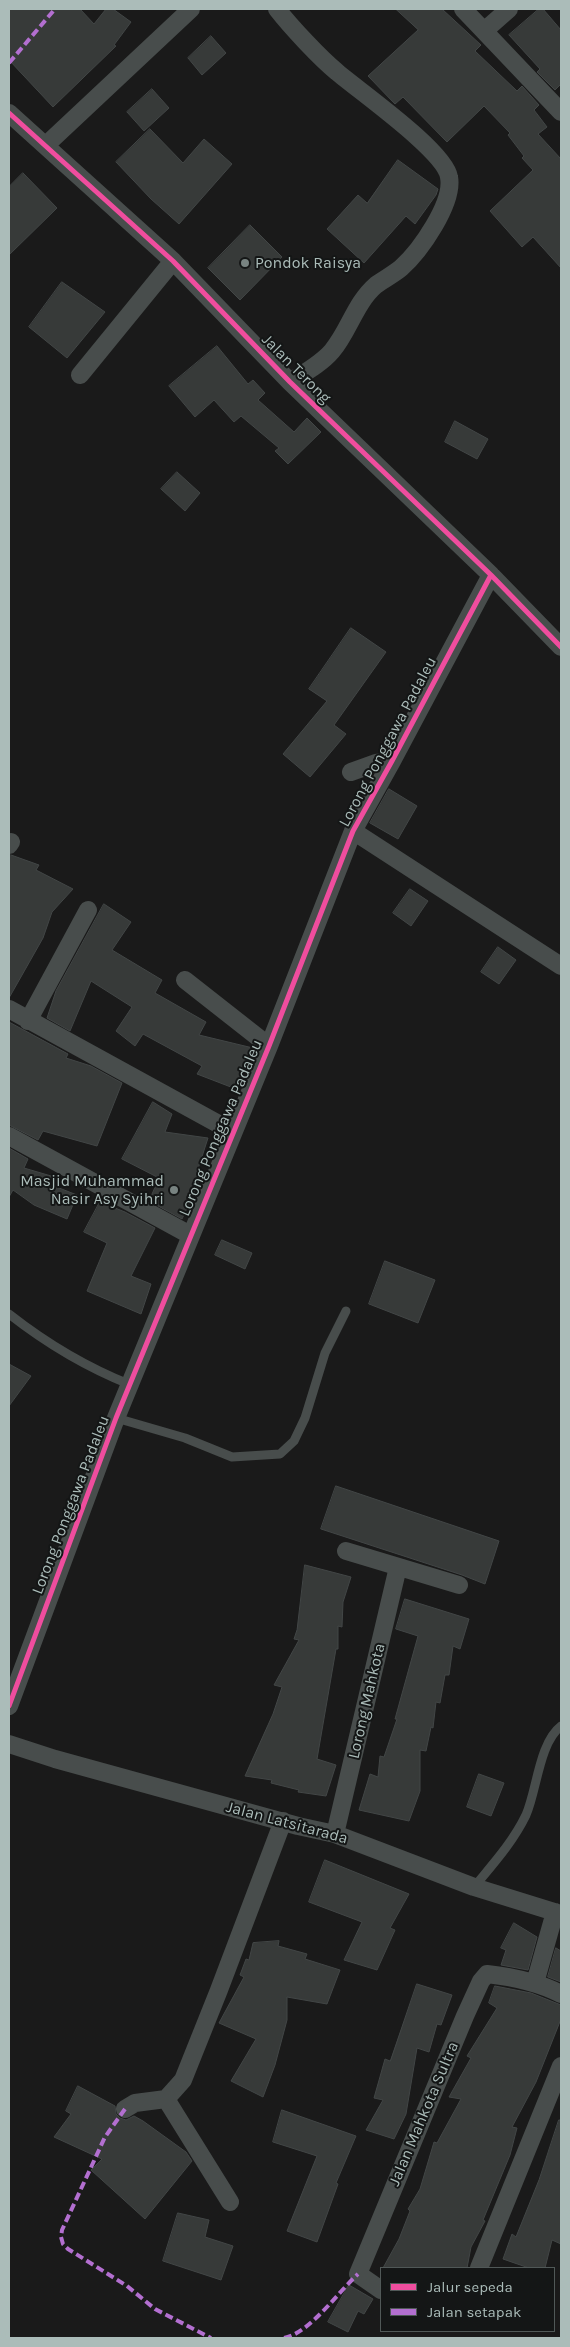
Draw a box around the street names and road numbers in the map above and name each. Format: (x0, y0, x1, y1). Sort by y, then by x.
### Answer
street label: Jalan Terong (257, 330, 335, 408)
street label: Lorong Ponggawa Padaleu (335, 654, 441, 830)
street label: Lorong Ponggawa Padaleu (175, 1037, 267, 1219)
street label: Lorong Ponggawa Padaleu (28, 1413, 114, 1597)
street label: Lorong Mahkota (344, 1641, 390, 1761)
street label: Jalan Latsitarada (224, 1798, 350, 1848)
street label: Jalan Mahkota Sultra (385, 2039, 463, 2189)

